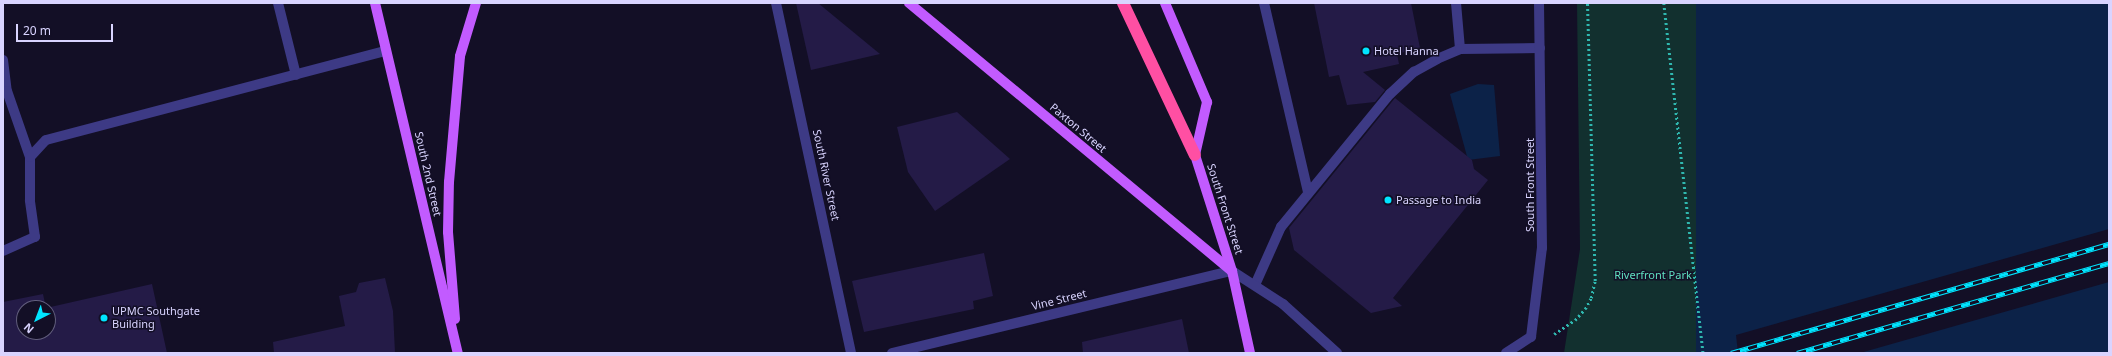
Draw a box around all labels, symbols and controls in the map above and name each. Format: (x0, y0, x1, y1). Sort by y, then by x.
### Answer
scale bar (18, 16, 115, 42)
text: 20 m (23, 22, 51, 39)
place label: Hotel Hanna (1374, 44, 1439, 58)
marker: Hotel Hanna (1361, 46, 1371, 56)
street label: Paxton Street (1047, 101, 1109, 155)
street label: South River Street (810, 128, 842, 222)
street label: South 2nd Street (412, 130, 444, 218)
street label: South Front Street (1523, 138, 1537, 232)
street label: South Front Street (1204, 162, 1246, 256)
place label: Passage to India (1396, 193, 1481, 207)
marker: Passage to India (1383, 195, 1393, 205)
park label: Riverfront Park (1614, 268, 1692, 282)
street label: Vine Street (1030, 287, 1088, 313)
north arrow (16, 300, 56, 340)
place label: UPMC Southgate Building (112, 305, 200, 331)
marker: UPMC Southgate Building (99, 313, 109, 323)
text: N (20, 320, 37, 337)

